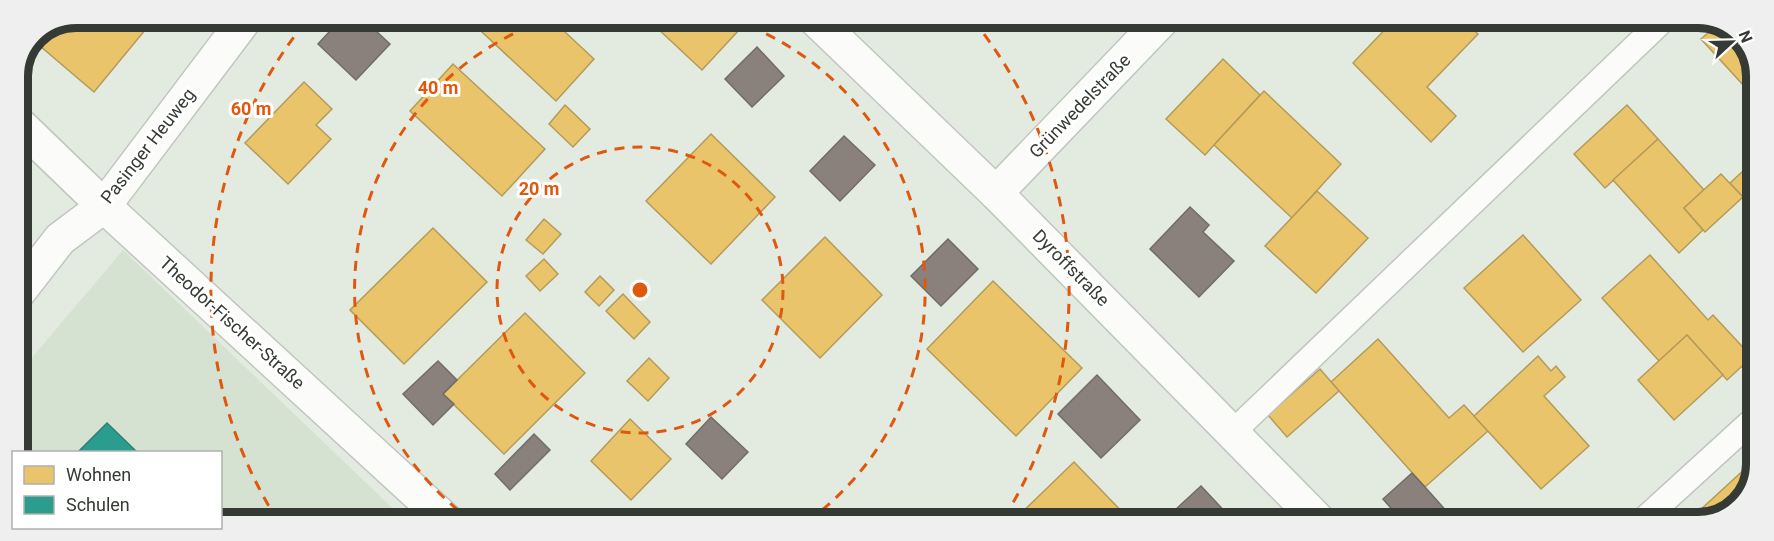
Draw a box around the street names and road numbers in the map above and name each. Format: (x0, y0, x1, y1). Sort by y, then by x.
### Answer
street label: Grünwedelstraße (1025, 49, 1135, 162)
street label: Pasinger Heuweg (96, 84, 199, 207)
street label: Dyroffstraße (1029, 225, 1114, 310)
street label: Theodor-Fischer-Straße (155, 252, 309, 393)

